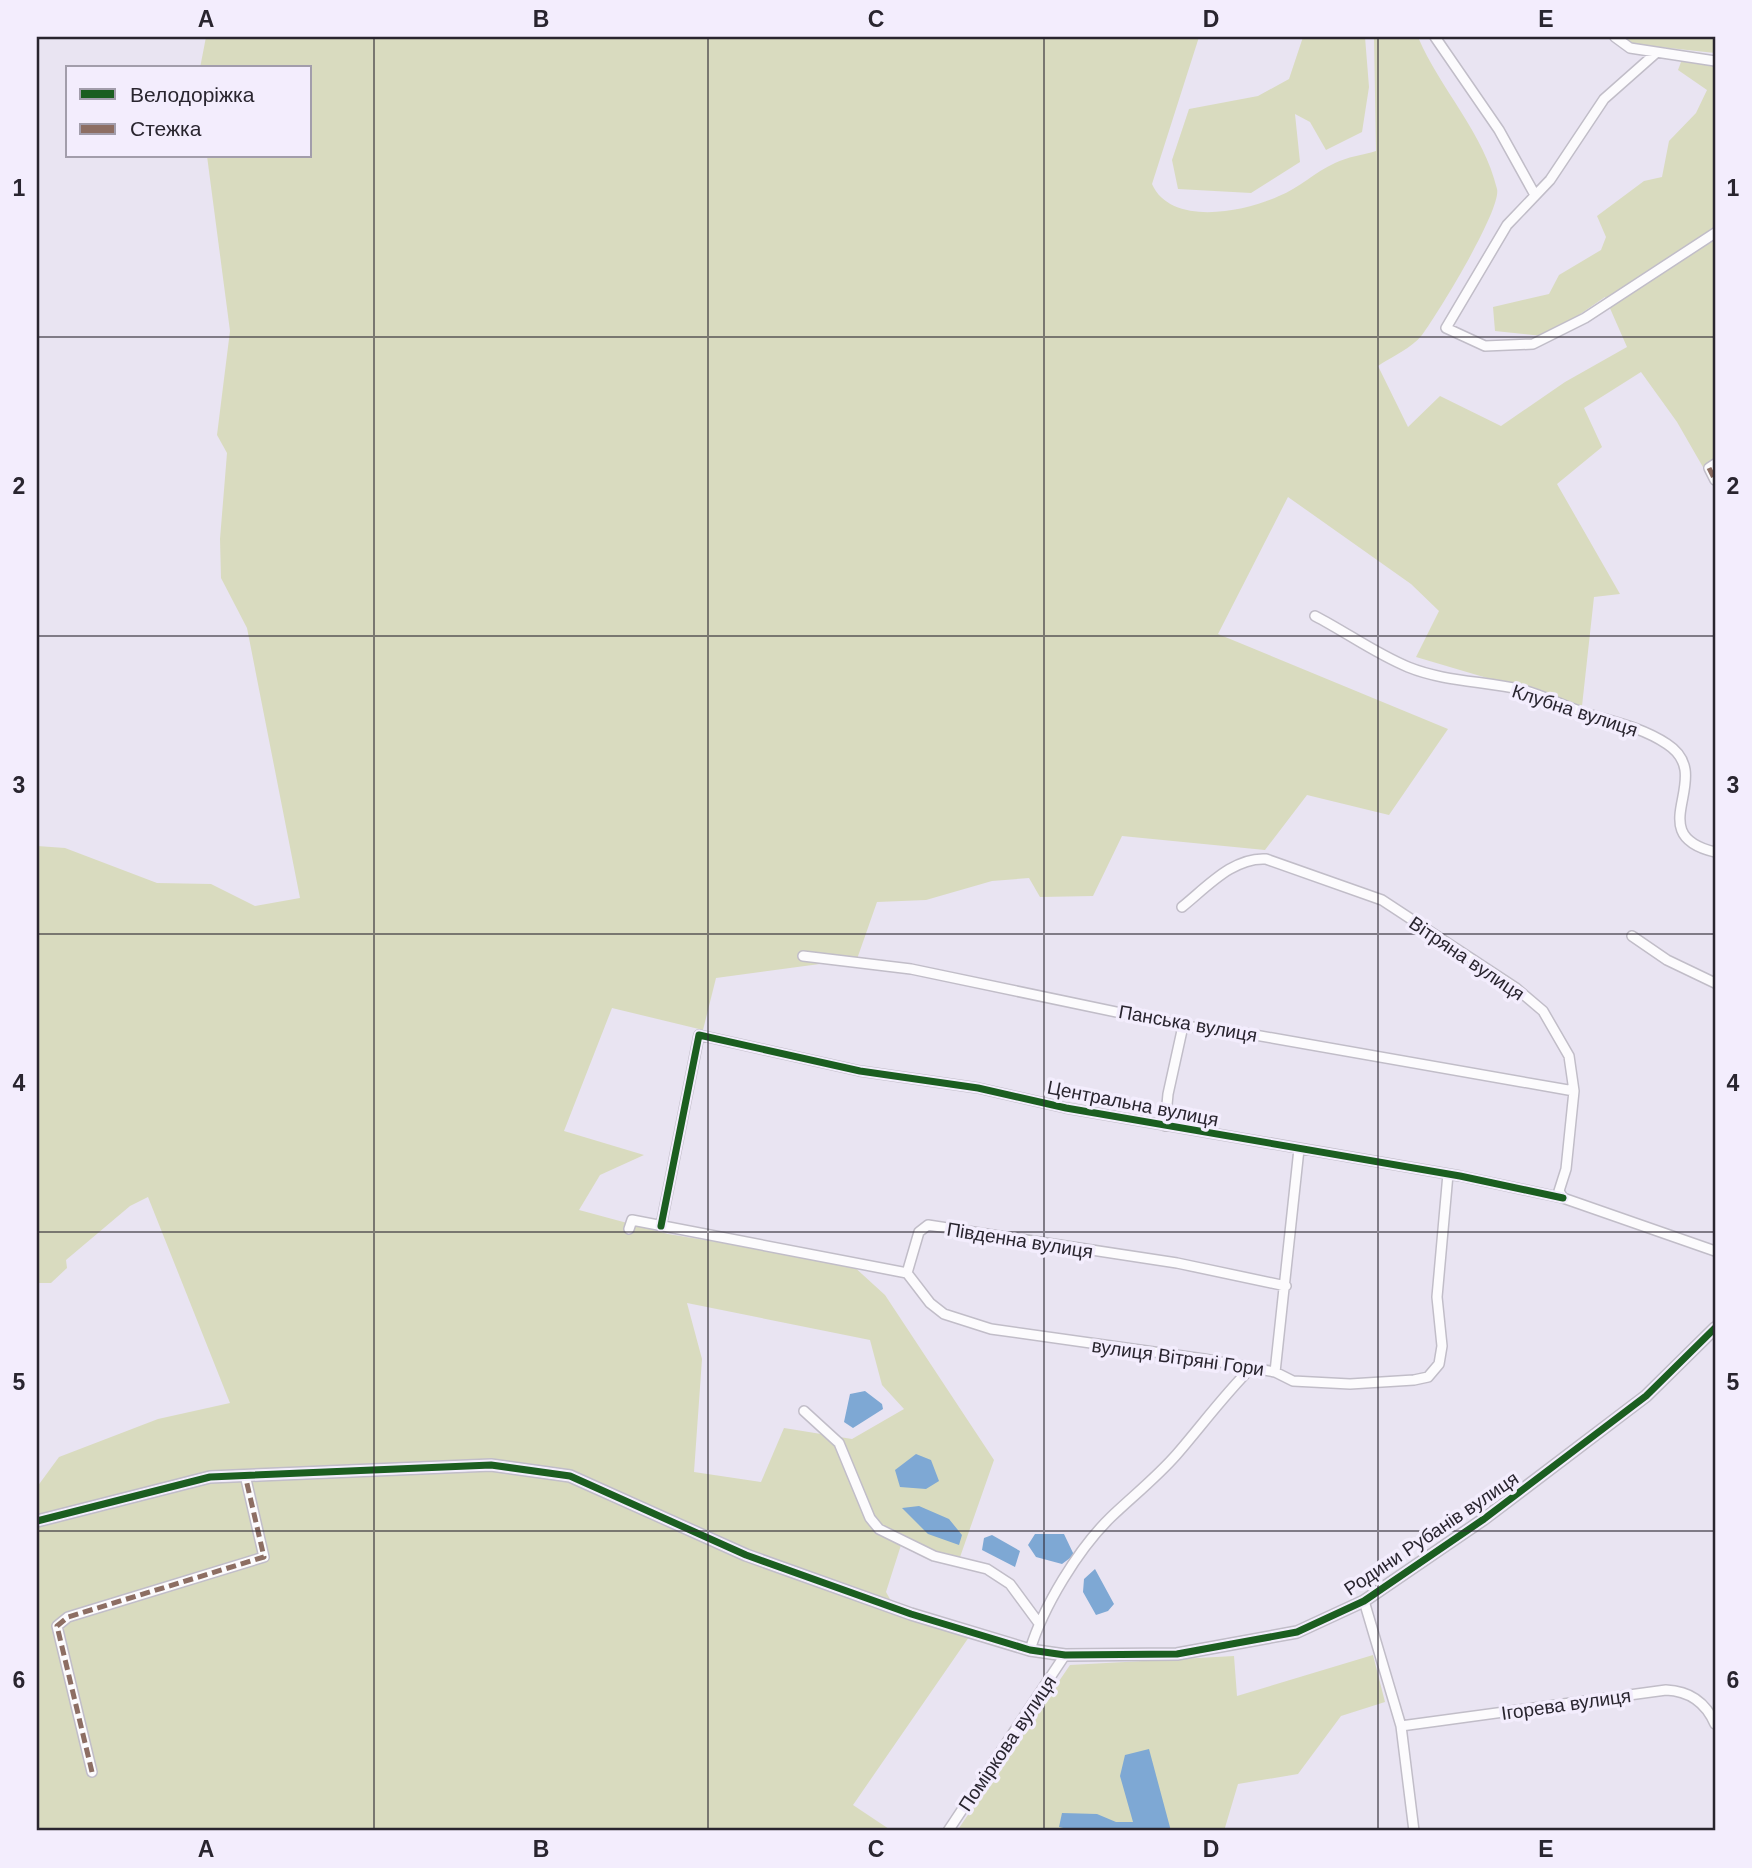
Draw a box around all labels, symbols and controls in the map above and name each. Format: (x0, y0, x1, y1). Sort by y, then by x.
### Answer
text: A (198, 6, 214, 32)
text: B (533, 6, 549, 32)
text: C (868, 6, 884, 32)
text: D (1203, 6, 1219, 32)
text: E (1538, 6, 1554, 32)
legend (66, 66, 312, 158)
text: Велодоріжка (130, 83, 255, 106)
text: Стежка (130, 117, 202, 140)
text: 1 (13, 175, 26, 201)
text: 1 (1727, 175, 1740, 201)
text: 2 (13, 473, 25, 499)
text: 2 (1727, 473, 1739, 499)
street label: Клубна вулиця (1509, 680, 1640, 741)
text: 3 (13, 772, 25, 798)
text: 3 (1727, 772, 1739, 798)
street label: Вітряна вулиця (1405, 912, 1528, 1005)
street label: Панська вулиця (1117, 1001, 1259, 1046)
text: 4 (13, 1070, 26, 1096)
text: 4 (1727, 1070, 1740, 1096)
street label: Центральна вулиця (1046, 1077, 1220, 1130)
street label: Південна вулиця (945, 1219, 1095, 1262)
street label: вулиця Вітряні Гори (1090, 1335, 1265, 1380)
text: 5 (13, 1369, 26, 1395)
text: 5 (1727, 1369, 1740, 1395)
street label: Родини Рубанів вулиця (1340, 1467, 1522, 1599)
text: 6 (13, 1667, 25, 1693)
text: 6 (1727, 1667, 1739, 1693)
street label: Поміркова вулиця (954, 1672, 1060, 1815)
street label: Ігорева вулиця (1500, 1685, 1632, 1724)
text: A (198, 1836, 214, 1862)
text: B (533, 1836, 549, 1862)
text: C (868, 1836, 884, 1862)
text: D (1203, 1836, 1219, 1862)
text: E (1538, 1836, 1554, 1862)

